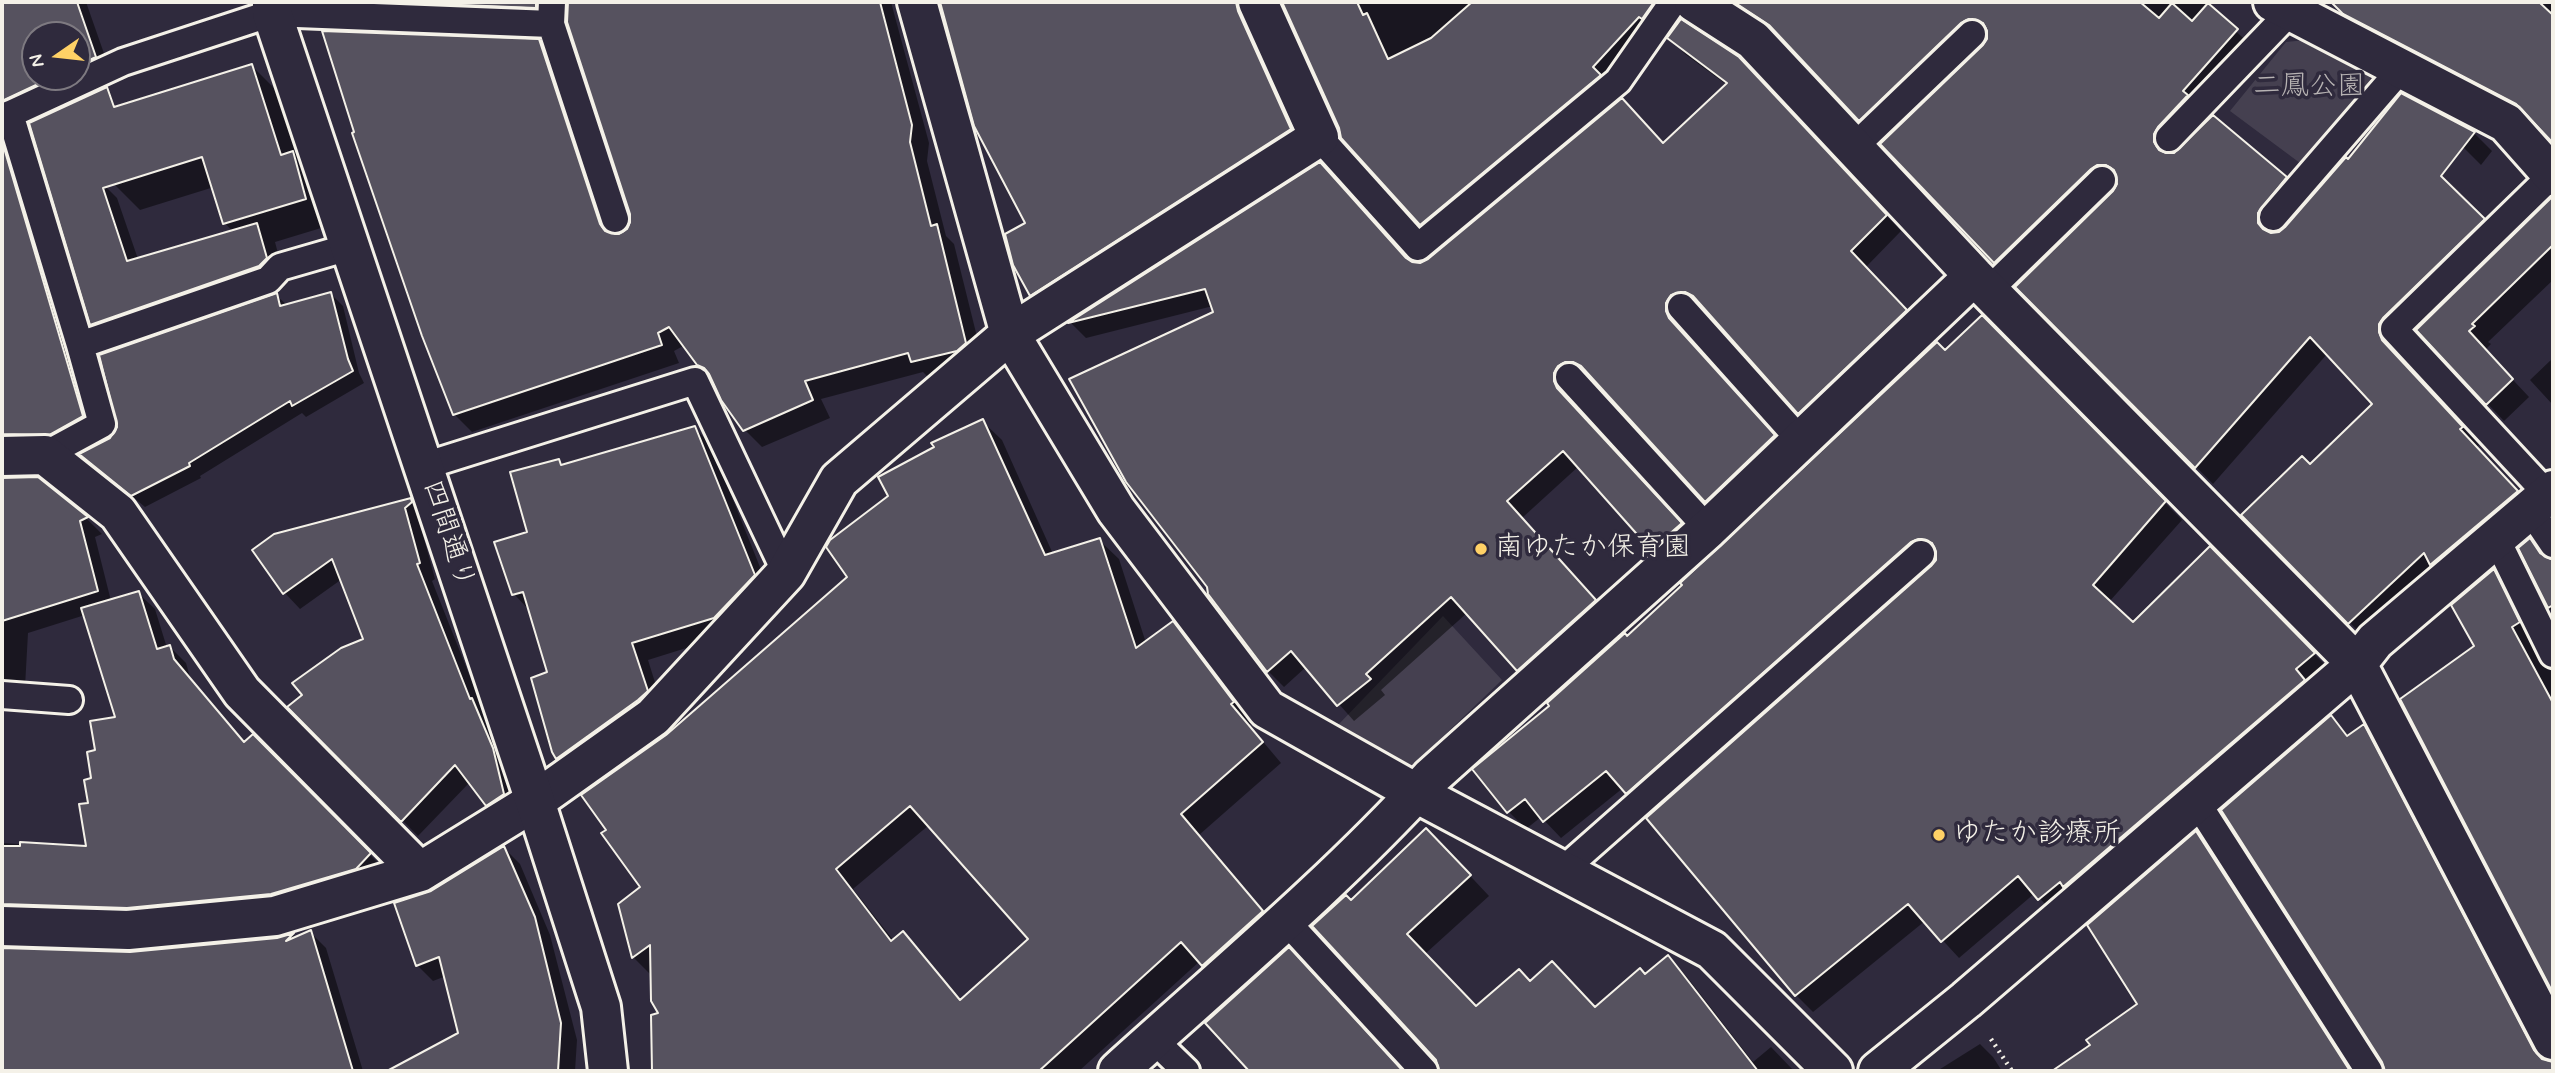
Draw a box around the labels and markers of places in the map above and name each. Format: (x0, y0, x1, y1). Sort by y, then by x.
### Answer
place label: 南ゆたか保育園 (1495, 532, 1691, 566)
marker: 南ゆたか保育園 (1473, 541, 1489, 557)
place label: ゆたか診療所 (1953, 818, 2121, 852)
marker: ゆたか診療所 (1931, 827, 1947, 843)

